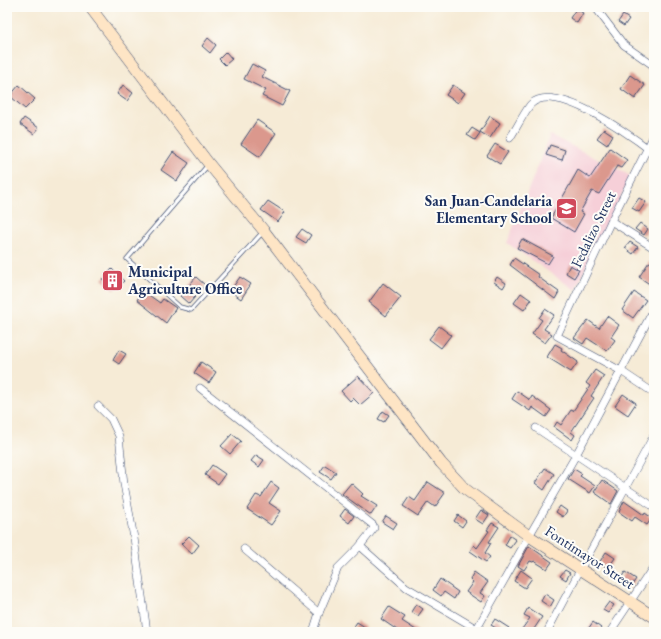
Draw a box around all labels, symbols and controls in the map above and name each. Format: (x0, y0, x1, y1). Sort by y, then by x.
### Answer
street label: Fedalizo Street (566, 187, 620, 270)
place label: San Juan-Candelaria Elementary School (425, 191, 553, 227)
school or university icon: San Juan-Candelaria Elementary School (554, 196, 580, 222)
place label: Municipal Agriculture Office (127, 262, 242, 298)
building icon: Municipal Agriculture Office (100, 267, 126, 293)
street label: Fontimayor Street (542, 521, 639, 593)

